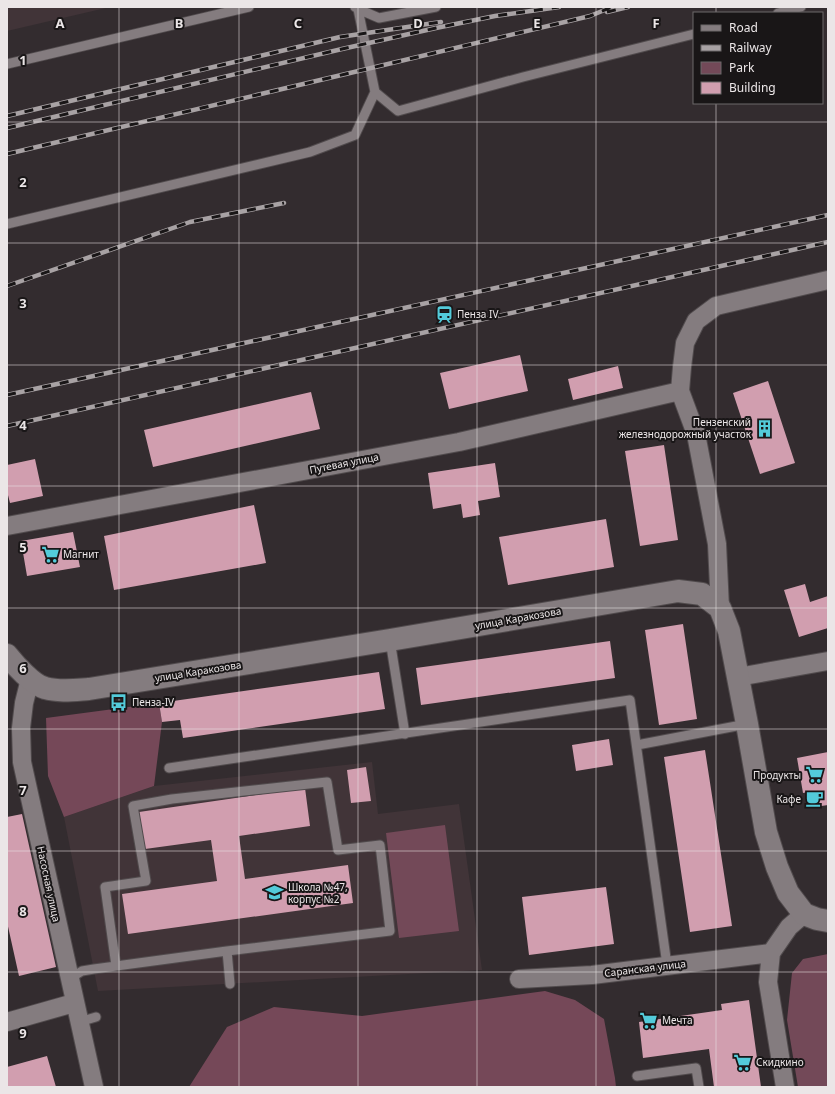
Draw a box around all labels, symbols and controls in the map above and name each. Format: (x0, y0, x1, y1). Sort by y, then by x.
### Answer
legend (693, 12, 823, 104)
text: A (56, 14, 65, 32)
text: B (175, 14, 183, 32)
text: C (294, 14, 302, 32)
text: D (413, 14, 423, 32)
text: E (533, 14, 541, 32)
text: F (652, 14, 660, 32)
text: Road (729, 19, 758, 36)
text: Railway (729, 39, 773, 56)
text: 1 (19, 51, 27, 69)
text: Park (729, 59, 755, 76)
text: Building (729, 79, 776, 96)
text: 2 (19, 173, 27, 191)
text: 3 (19, 294, 27, 312)
station icon: Пенза IV (434, 304, 454, 324)
place label: Пенза IV (457, 307, 498, 321)
place label: Пензенский железнодорожный участок (619, 415, 752, 441)
text: 4 (19, 416, 27, 434)
building icon: Пензенский железнодорожный участок (754, 418, 774, 438)
street label: Путевая улица (308, 449, 380, 477)
text: 5 (19, 538, 27, 556)
supermarket icon: Магнит (40, 544, 60, 564)
place label: Магнит (63, 547, 99, 561)
street label: улица Каракозова (474, 604, 562, 632)
street label: улица Каракозова (154, 657, 242, 685)
text: 6 (19, 659, 27, 677)
bus stop icon: Пенза-IV (109, 692, 129, 712)
place label: Пенза-IV (132, 695, 174, 709)
supermarket icon: Продукты (804, 765, 824, 785)
place label: Продукты (753, 768, 801, 782)
text: 7 (19, 781, 27, 799)
cafe icon: Кафе (804, 789, 824, 809)
place label: Кафе (776, 792, 801, 806)
street label: Насосная улица (34, 845, 64, 923)
place label: Школа №47, корпус №2 (288, 880, 348, 906)
school or university icon: Школа №47, корпус №2 (265, 883, 285, 903)
text: 8 (19, 902, 27, 920)
street label: Саранская улица (603, 956, 687, 980)
supermarket icon: Мечта (639, 1010, 659, 1030)
place label: Мечта (662, 1013, 693, 1027)
text: 9 (19, 1024, 27, 1042)
supermarket icon: Скидкино (733, 1052, 753, 1072)
place label: Скидкино (756, 1055, 804, 1069)

